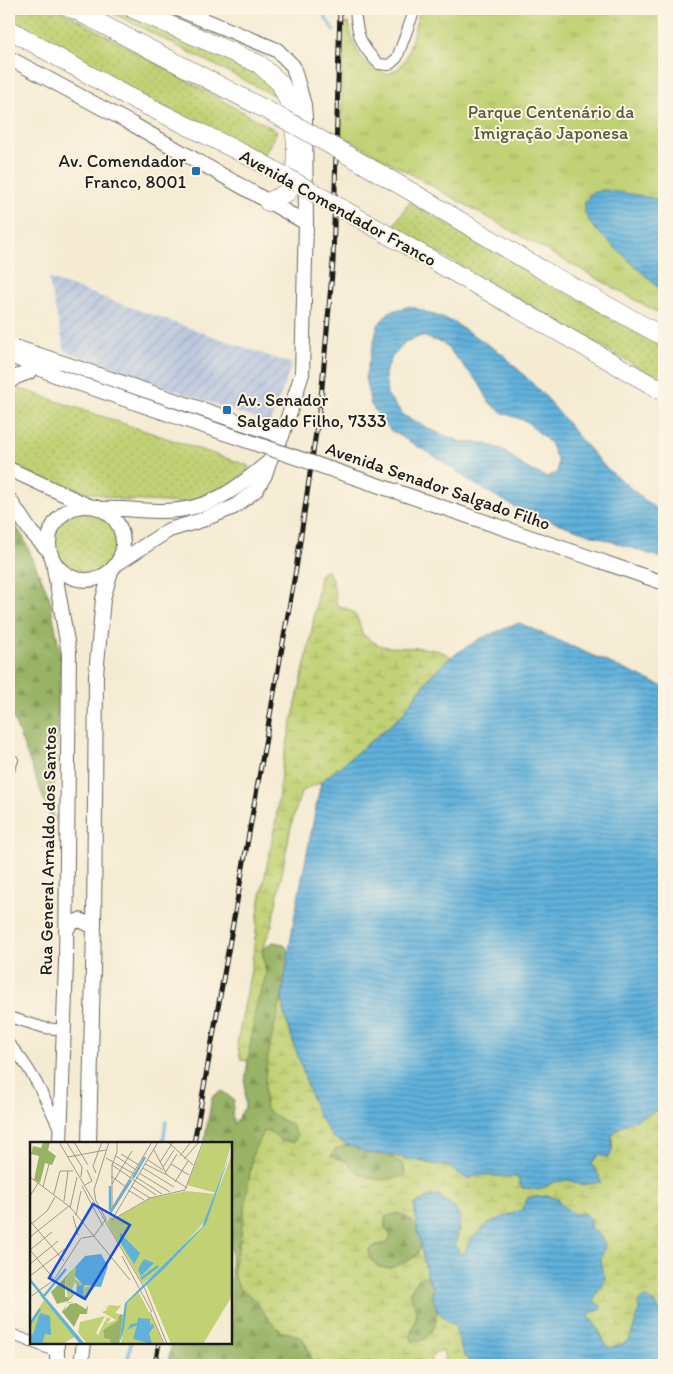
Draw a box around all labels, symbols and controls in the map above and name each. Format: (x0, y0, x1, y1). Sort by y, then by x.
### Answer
park label: Parque Centenário da Imigração Japonesa (468, 101, 634, 144)
street label: Avenida Comendador Franco (236, 145, 440, 271)
place label: Av. Comendador Franco, 8001 (59, 150, 187, 193)
marker: Av. Comendador Franco, 8001 (190, 165, 202, 177)
place label: Av. Senador Salgado Filho, 7333 (237, 389, 387, 432)
marker: Av. Senador Salgado Filho, 7333 (221, 404, 233, 416)
street label: Avenida Senador Salgado Filho (323, 437, 553, 535)
street label: Rua General Arnaldo dos Santos (35, 726, 61, 976)
inset map (30, 1142, 232, 1344)

